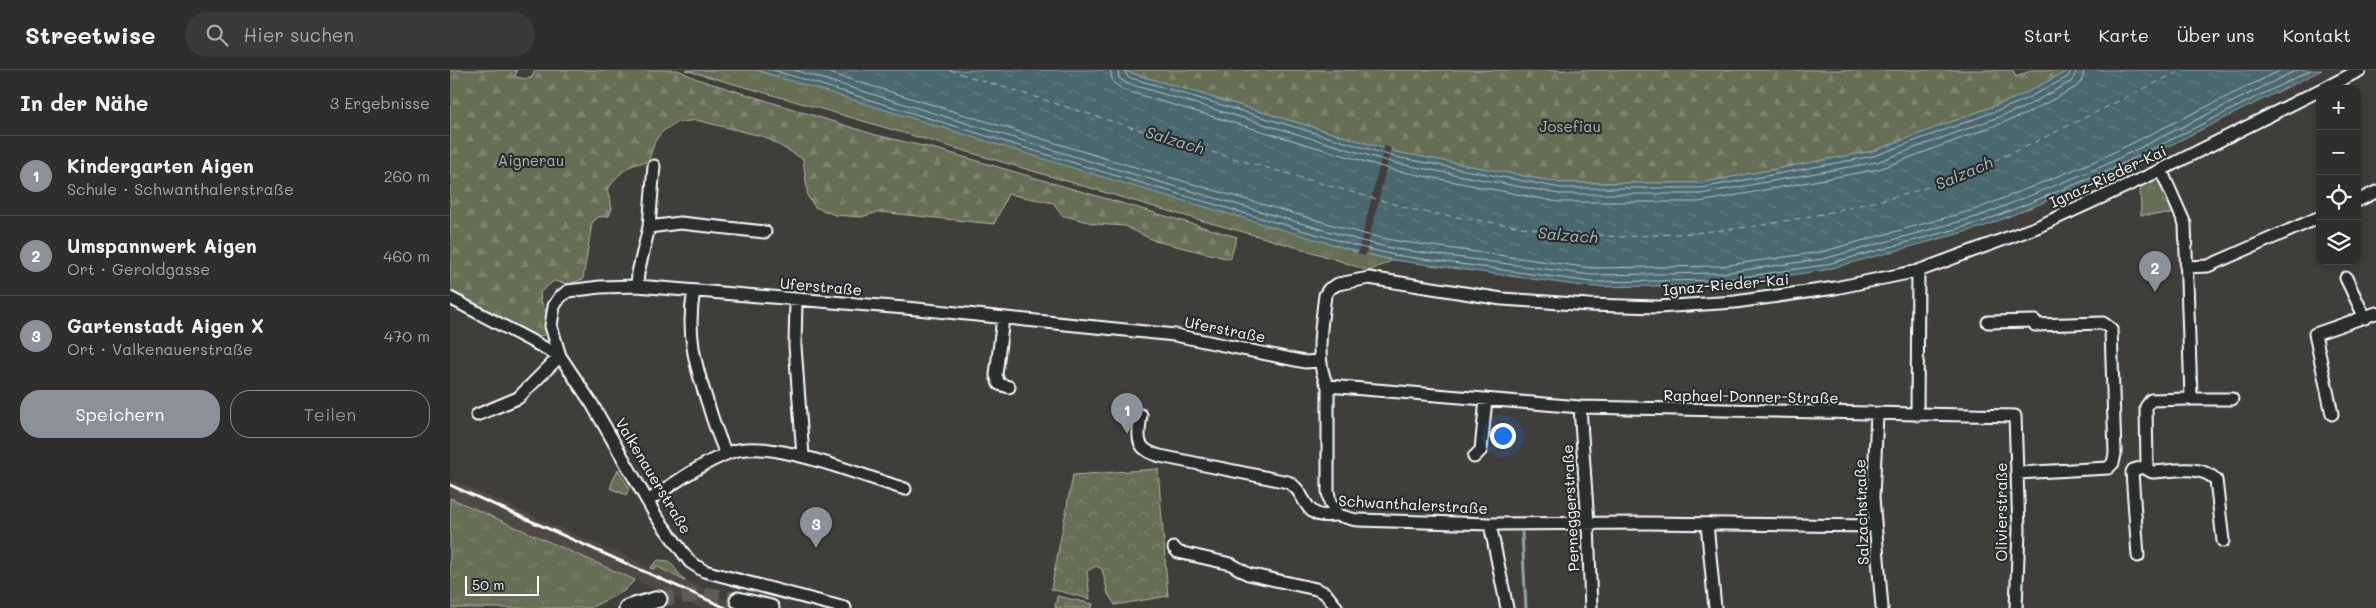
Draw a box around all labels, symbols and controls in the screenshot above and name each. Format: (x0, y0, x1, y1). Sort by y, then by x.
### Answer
search box (185, 12, 535, 57)
text: Streetwise (25, 19, 155, 50)
icon: search (203, 21, 231, 49)
text: Hier suchen (243, 22, 354, 47)
text: Start (2024, 23, 2071, 47)
text: Karte (2099, 23, 2149, 47)
text: Über uns (2177, 23, 2255, 47)
text: Kontakt (2283, 23, 2351, 47)
map controls (2316, 85, 2361, 265)
button: + (2316, 85, 2361, 130)
text: In der Nähe (20, 89, 148, 116)
text: 3 Ergebnisse (330, 92, 430, 113)
park label: Josefiau (1539, 116, 1601, 136)
water label: Salzach (1143, 121, 1207, 158)
button: − (2316, 130, 2361, 175)
street label: Ignaz-Rieder-Kai (2046, 140, 2169, 212)
park label: Aignerau (498, 150, 564, 170)
water label: Salzach (1932, 151, 1996, 194)
text: Kindergarten Aigen (67, 153, 254, 178)
text: 1 (32, 165, 40, 186)
text: 260 m (384, 165, 430, 186)
button: locate (2316, 175, 2361, 220)
text: Schule · Schwanthalerstraße (67, 178, 294, 199)
button: layers (2316, 220, 2361, 265)
water label: Salzach (1537, 221, 1599, 248)
text: Umspannwerk Aigen (67, 233, 257, 258)
text: 2 (32, 245, 40, 266)
text: 460 m (383, 245, 430, 266)
pin: 2 (2139, 251, 2171, 292)
text: Ort · Geroldgasse (67, 258, 210, 279)
street label: Ignaz-Rieder-Kai (1662, 269, 1790, 299)
street label: Uferstraße (779, 272, 863, 300)
street label: Uferstraße (1183, 311, 1267, 347)
text: Gartenstadt Aigen X (67, 313, 264, 338)
text: 3 (31, 325, 41, 346)
text: 470 m (384, 325, 430, 346)
text: Ort · Valkenauerstraße (67, 338, 253, 359)
street label: Raphael-Donner-Straße (1663, 384, 1839, 408)
button: Speichern (20, 390, 220, 438)
button: Teilen (230, 390, 430, 438)
pin: 1 (1111, 393, 1143, 434)
street label: Valkenauerstraße (611, 414, 696, 537)
your location (1490, 423, 1516, 449)
street label: Perneggerstraße (1557, 444, 1583, 572)
street label: Salzachstraße (1849, 459, 1873, 565)
street label: Olivierstraße (1991, 462, 2011, 562)
street label: Schwanthalerstraße (1338, 490, 1488, 518)
pin: 3 (800, 507, 832, 548)
scale bar (465, 573, 539, 596)
text: 50 m (472, 575, 504, 594)

